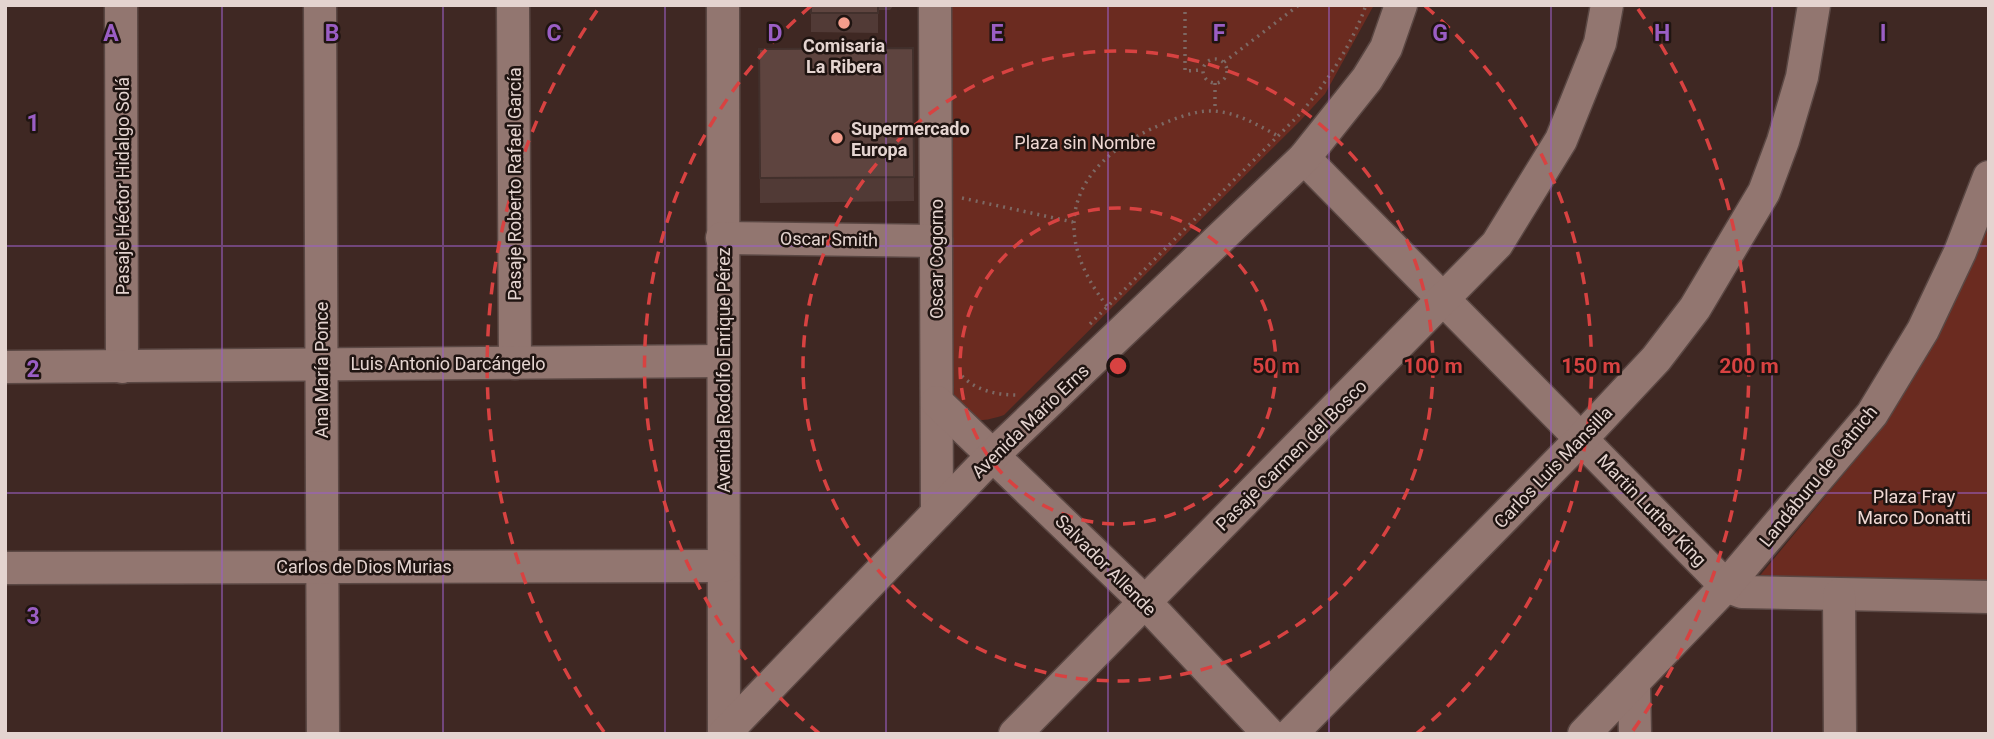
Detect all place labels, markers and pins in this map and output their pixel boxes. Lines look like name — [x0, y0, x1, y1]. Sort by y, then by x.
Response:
marker: Comisaria La Ribera — [836, 15, 852, 31]
place label: Comisaria La Ribera — [803, 35, 885, 77]
place label: Supermercado Europa — [851, 118, 970, 160]
marker: Supermercado Europa — [829, 130, 845, 146]
centre of rings — [1106, 354, 1130, 378]

